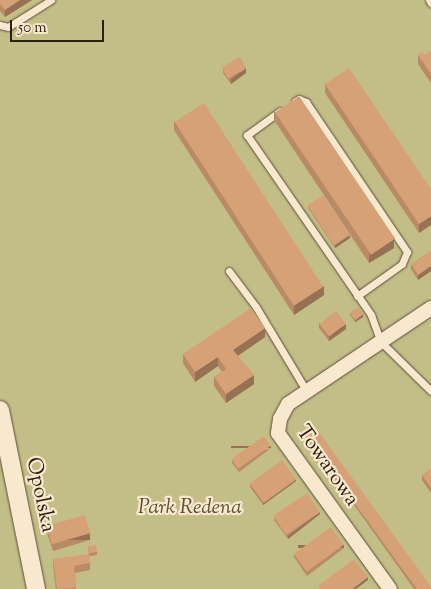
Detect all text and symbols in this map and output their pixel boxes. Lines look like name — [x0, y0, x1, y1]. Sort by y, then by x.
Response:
scale bar — [12, 10, 106, 42]
text: 50 m — [18, 18, 47, 39]
street label: Towarowa — [290, 421, 364, 511]
street label: Opolska — [20, 455, 60, 535]
park label: Park Redena — [138, 495, 242, 521]

